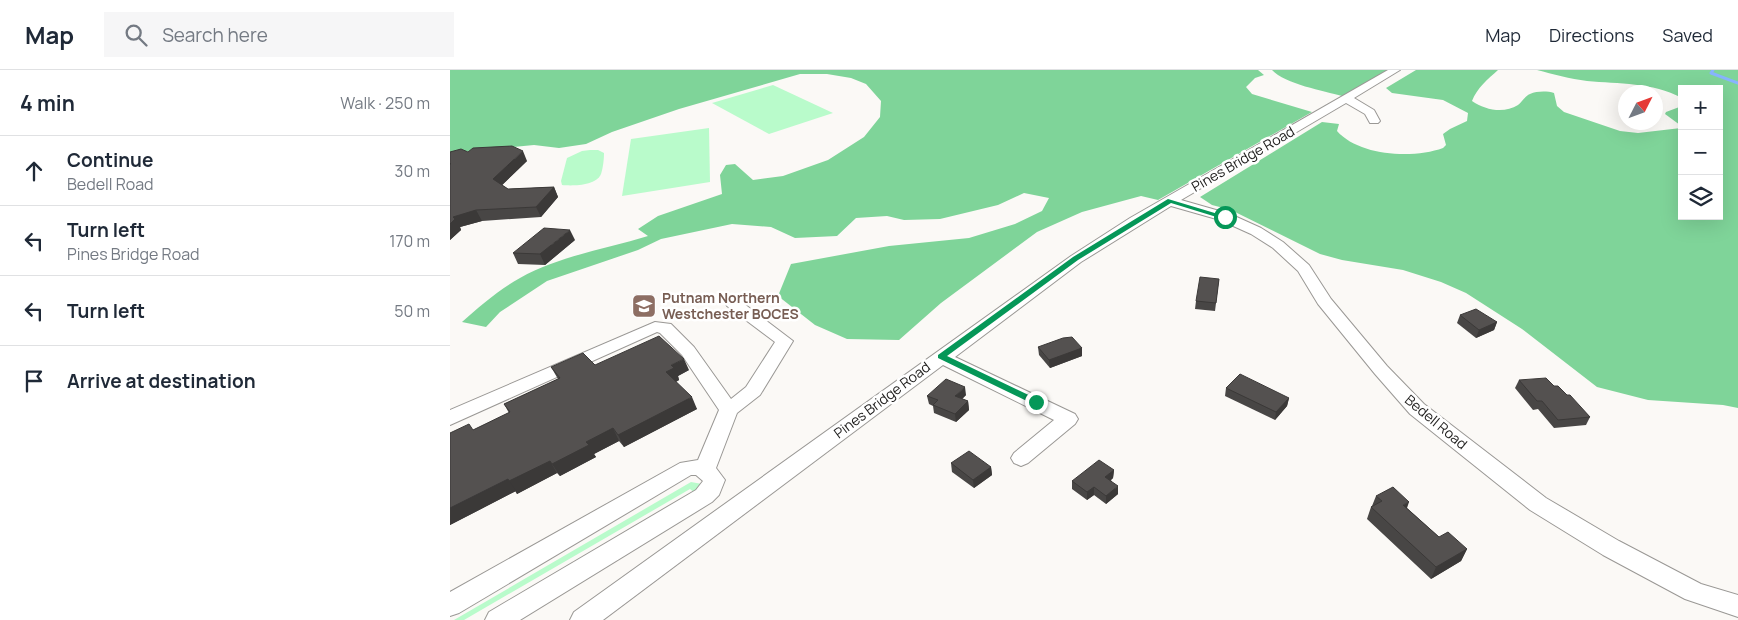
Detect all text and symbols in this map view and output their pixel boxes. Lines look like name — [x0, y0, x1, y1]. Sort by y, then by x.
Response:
search box — [104, 12, 454, 57]
text: Map — [25, 18, 74, 51]
icon: search — [122, 21, 150, 49]
text: Search here — [162, 22, 268, 48]
text: Map — [1485, 23, 1521, 47]
text: Directions — [1549, 23, 1634, 47]
text: Saved — [1662, 23, 1713, 47]
north arrow — [1618, 85, 1663, 130]
map controls — [1678, 85, 1723, 220]
button: + — [1678, 85, 1723, 130]
text: 4 min — [20, 89, 75, 117]
text: Walk · 250 m — [340, 92, 430, 114]
street label: Pines Bridge Road — [1188, 121, 1298, 196]
button: − — [1678, 130, 1723, 175]
text: Continue — [67, 147, 153, 173]
icon: ahead — [20, 157, 48, 185]
text: 30 m — [395, 160, 430, 182]
text: Bedell Road — [67, 173, 154, 195]
button: layers — [1678, 175, 1723, 220]
route start — [1214, 206, 1237, 229]
text: Turn left — [67, 217, 145, 243]
icon: left — [20, 227, 48, 255]
text: 170 m — [389, 230, 430, 252]
text: Pines Bridge Road — [67, 243, 200, 265]
place label: Putnam Northern Westchester BOCES — [662, 288, 799, 323]
school or university icon: Putnam Northern Westchester BOCES — [631, 293, 657, 319]
icon: left — [20, 297, 48, 325]
text: Turn left — [67, 298, 145, 324]
text: 50 m — [394, 300, 430, 322]
street label: Pines Bridge Road — [830, 357, 934, 442]
icon: arrive — [20, 367, 48, 395]
text: Arrive at destination — [67, 368, 256, 394]
street label: Bedell Road — [1401, 390, 1471, 453]
route end — [1025, 391, 1048, 414]

